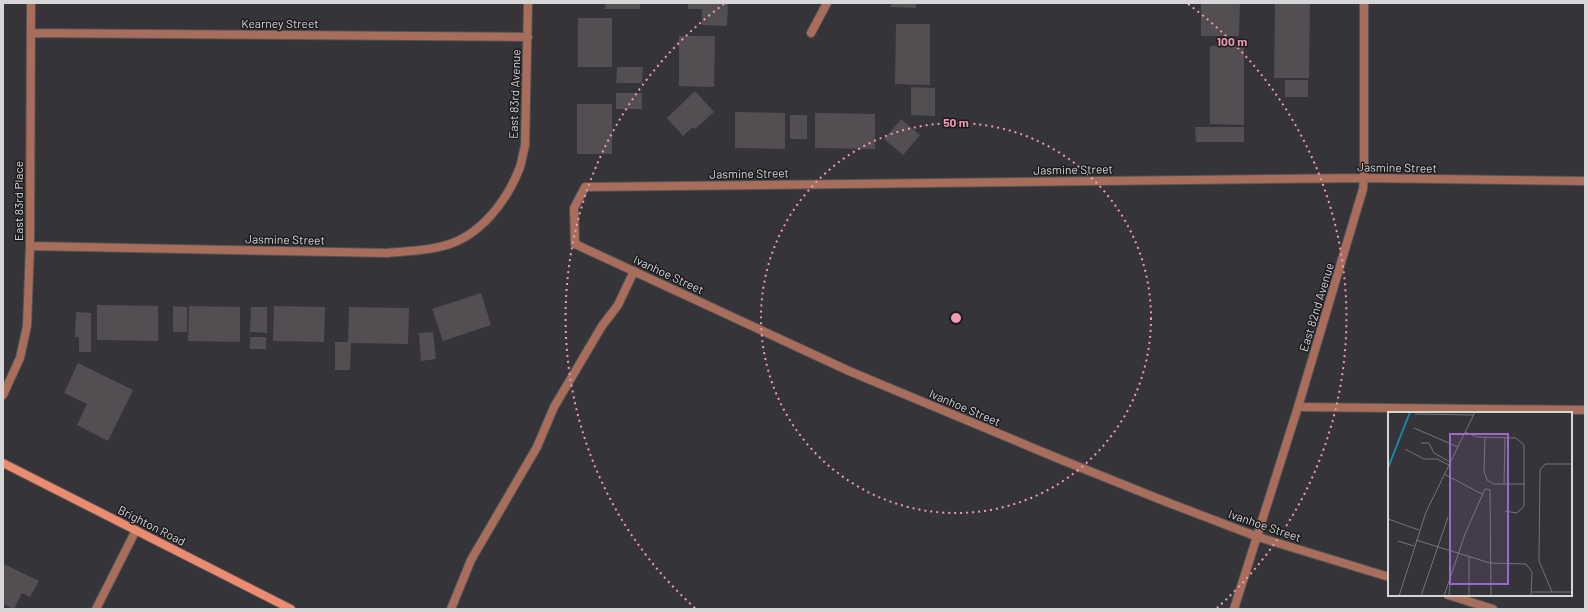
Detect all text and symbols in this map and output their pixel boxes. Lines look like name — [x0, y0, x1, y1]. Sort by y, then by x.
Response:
street label: Kearney Street — [241, 16, 319, 30]
text: 100 m — [1217, 34, 1247, 48]
street label: East 83rd Avenue — [505, 49, 523, 139]
text: 50 m — [943, 115, 969, 129]
street label: Jasmine Street — [1357, 159, 1437, 175]
street label: East 83rd Place — [11, 161, 25, 241]
street label: Jasmine Street — [1033, 161, 1113, 177]
street label: Jasmine Street — [709, 165, 789, 181]
street label: Jasmine Street — [245, 231, 325, 247]
street label: Ivanhoe Street — [632, 252, 706, 296]
street label: East 82nd Avenue — [1296, 261, 1336, 353]
centre of rings — [949, 311, 963, 325]
street label: Ivanhoe Street — [927, 386, 1003, 428]
inset map — [1388, 412, 1572, 596]
street label: Brighton Road — [116, 502, 188, 548]
street label: Ivanhoe Street — [1227, 506, 1303, 544]

